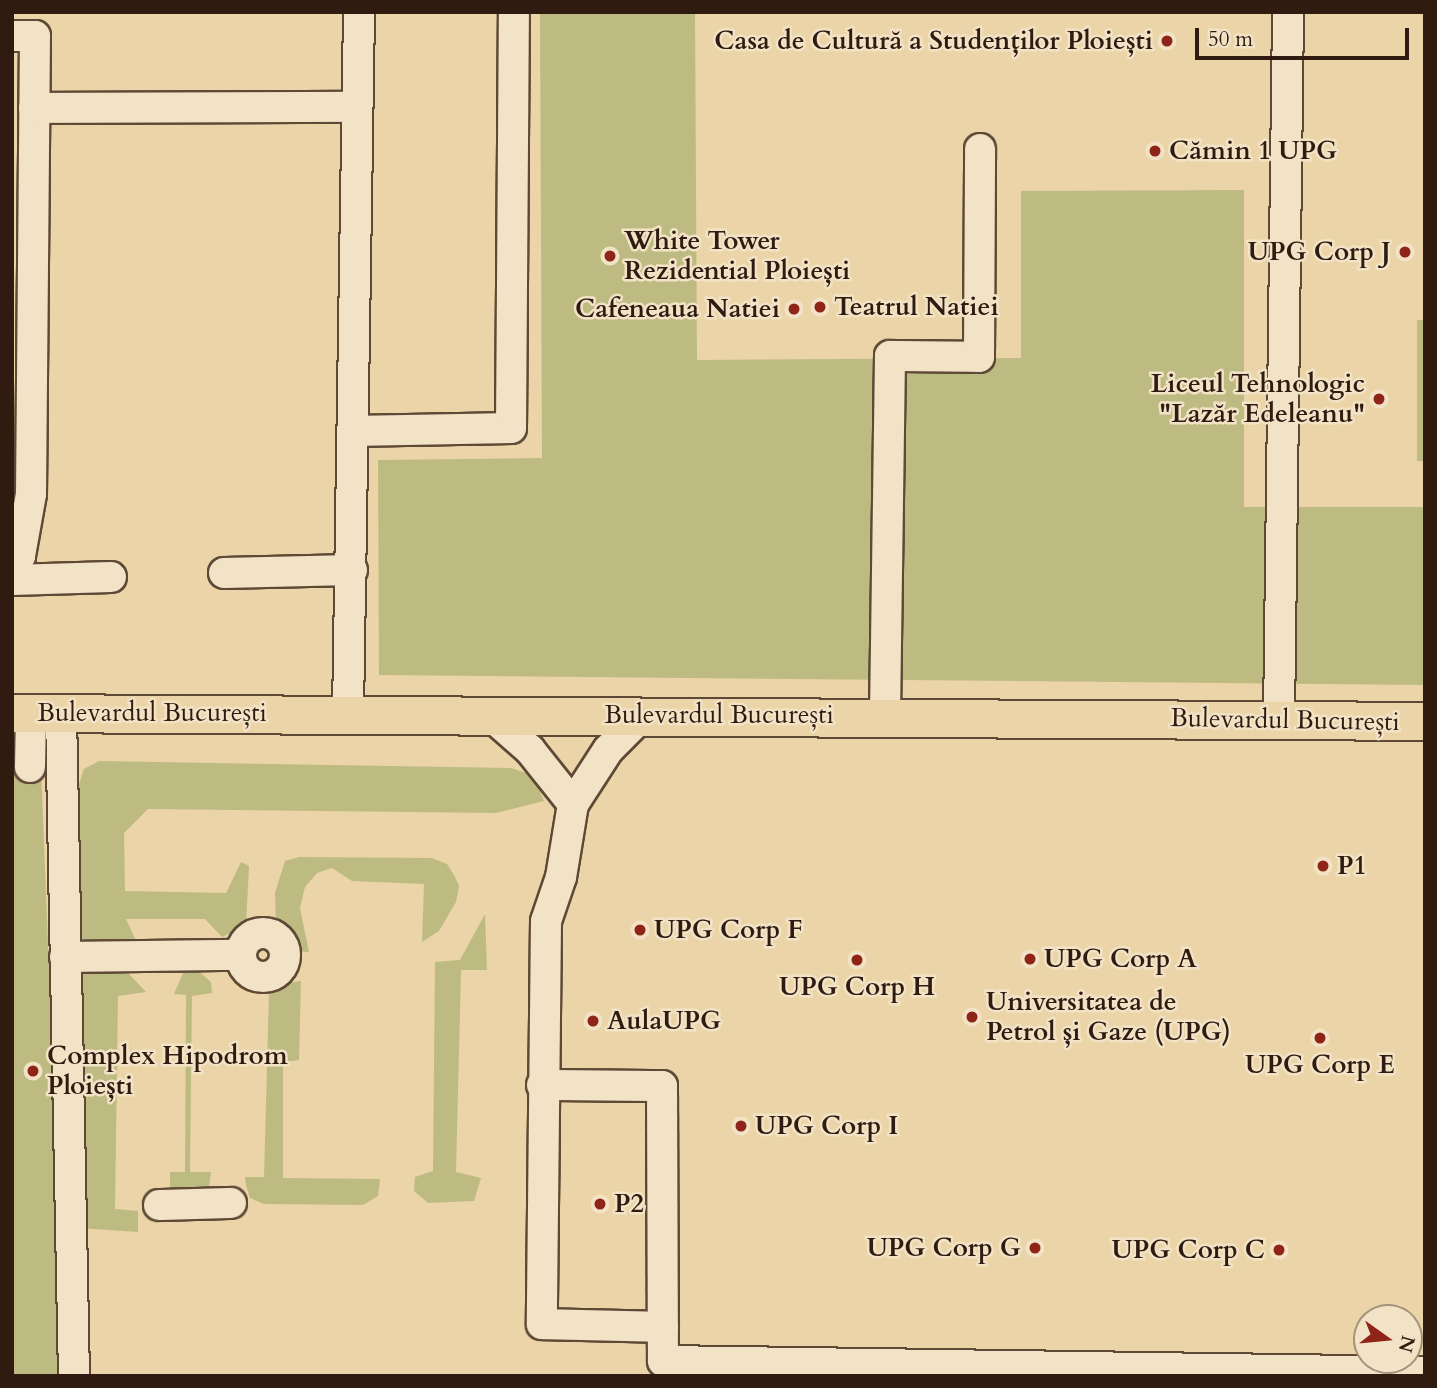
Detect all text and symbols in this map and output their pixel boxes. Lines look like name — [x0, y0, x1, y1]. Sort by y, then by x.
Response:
scale bar — [1199, 14, 1412, 58]
place label: Casa de Cultură a Studenților Ploiești — [714, 25, 1153, 57]
text: 50 m — [1208, 25, 1253, 54]
marker: Casa de Cultură a Studenților Ploiești — [1159, 33, 1175, 49]
place label: Cămin 1 UPG — [1169, 135, 1337, 167]
marker: Cămin 1 UPG — [1147, 143, 1163, 159]
place label: White Tower Rezidential Ploiești — [624, 225, 850, 286]
place label: UPG Corp J — [1248, 236, 1391, 268]
marker: UPG Corp J — [1397, 244, 1413, 260]
marker: White Tower Rezidential Ploiești — [602, 248, 618, 264]
place label: Teatrul Natiei — [834, 291, 999, 323]
place label: Cafeneaua Natiei — [575, 293, 780, 325]
marker: Teatrul Natiei — [812, 299, 828, 315]
marker: Cafeneaua Natiei — [786, 301, 802, 317]
place label: Liceul Tehnologic "Lazăr Edeleanu" — [1151, 368, 1365, 430]
marker: Liceul Tehnologic "Lazăr Edeleanu" — [1371, 391, 1387, 407]
street label: Bulevardul București — [37, 697, 267, 729]
street label: Bulevardul București — [604, 699, 834, 731]
street label: Bulevardul București — [1170, 702, 1400, 738]
place label: P1 — [1337, 850, 1367, 882]
marker: P1 — [1315, 858, 1331, 874]
place label: UPG Corp F — [654, 914, 803, 946]
marker: UPG Corp F — [632, 922, 648, 938]
place label: UPG Corp A — [1044, 943, 1197, 975]
marker: UPG Corp A — [1022, 951, 1038, 967]
marker: UPG Corp H — [849, 952, 865, 968]
place label: UPG Corp H — [779, 971, 935, 1003]
place label: Universitatea de Petrol și Gaze (UPG) — [986, 986, 1231, 1048]
place label: AulaUPG — [607, 1005, 721, 1037]
marker: Universitatea de Petrol și Gaze (UPG) — [964, 1009, 980, 1025]
marker: AulaUPG — [585, 1013, 601, 1029]
marker: UPG Corp E — [1312, 1030, 1328, 1046]
place label: Complex Hipodrom Ploiești — [47, 1040, 288, 1102]
place label: UPG Corp E — [1245, 1049, 1395, 1081]
marker: Complex Hipodrom Ploiești — [25, 1063, 41, 1079]
place label: UPG Corp I — [755, 1110, 898, 1142]
marker: UPG Corp I — [733, 1118, 749, 1134]
place label: P2 — [614, 1188, 644, 1220]
marker: P2 — [592, 1196, 608, 1212]
place label: UPG Corp G — [867, 1232, 1021, 1264]
place label: UPG Corp C — [1112, 1234, 1265, 1266]
marker: UPG Corp G — [1027, 1240, 1043, 1256]
marker: UPG Corp C — [1271, 1242, 1287, 1258]
north arrow — [1353, 1304, 1423, 1374]
text: N — [1392, 1333, 1421, 1355]

